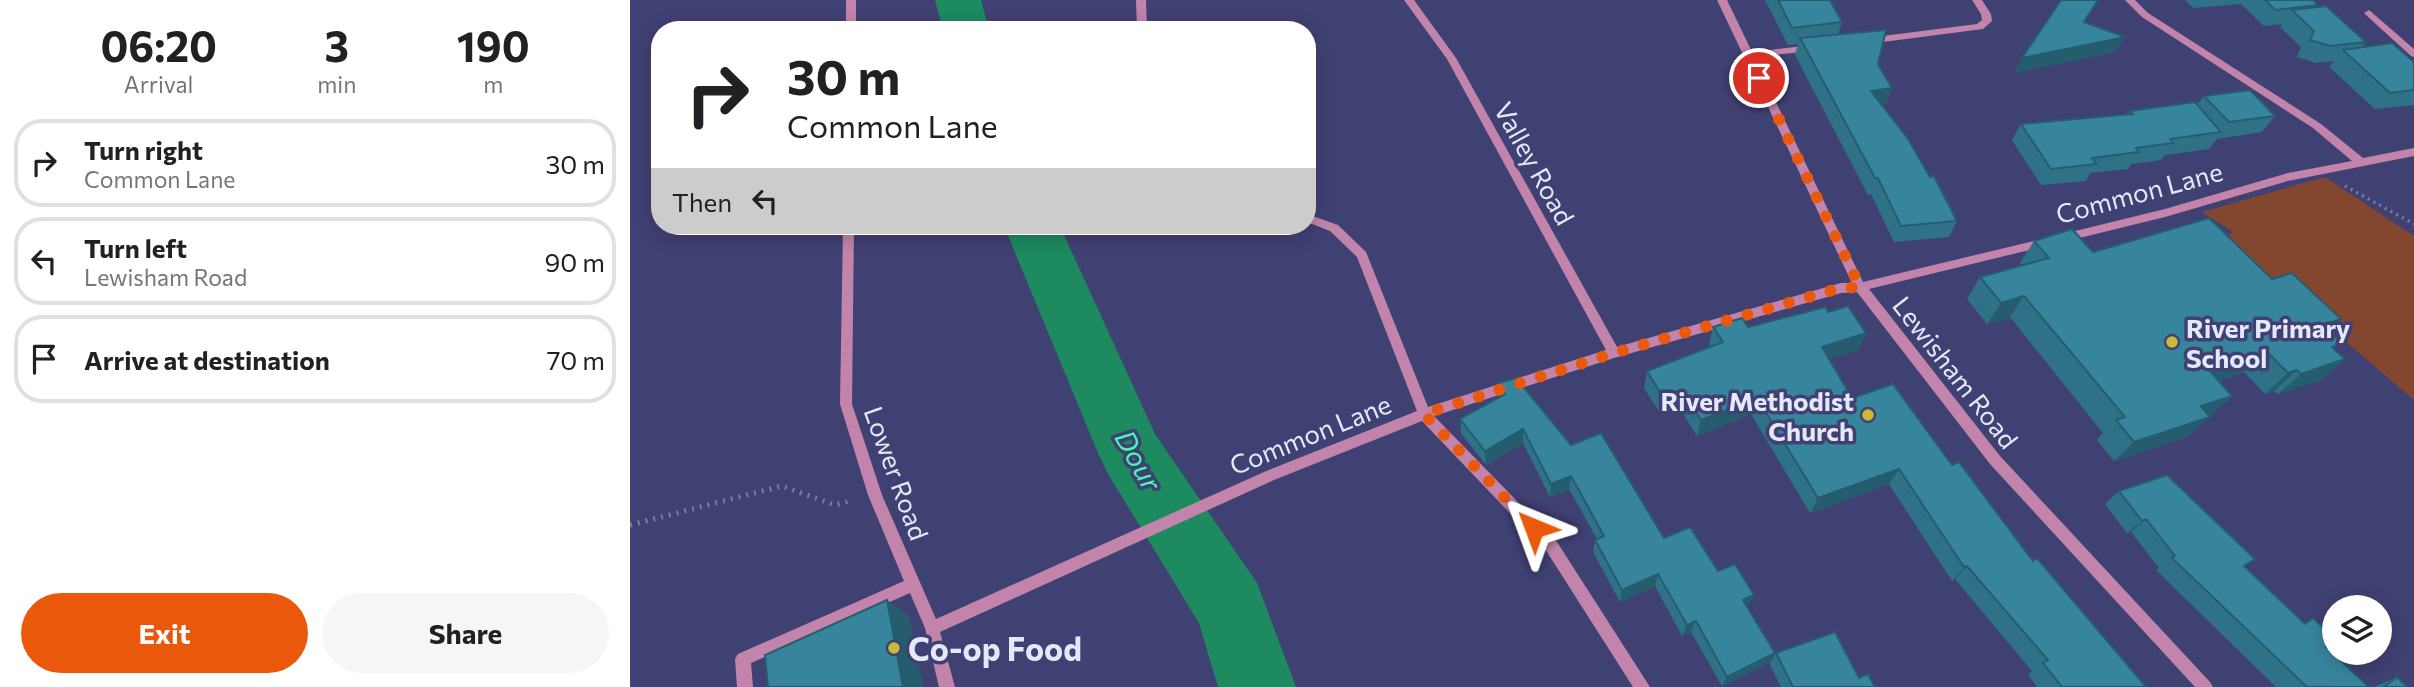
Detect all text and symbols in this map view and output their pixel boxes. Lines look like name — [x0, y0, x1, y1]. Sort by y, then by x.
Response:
text: 06:20 — [100, 19, 217, 71]
text: 3 — [325, 19, 349, 71]
text: 190 — [457, 19, 530, 71]
text: 30 m — [787, 45, 900, 105]
pin — [1729, 48, 1789, 108]
icon: right — [672, 49, 763, 140]
icon: arrive — [1740, 59, 1778, 97]
text: Arrival — [124, 70, 193, 98]
text: min — [317, 70, 356, 98]
text: m — [483, 70, 503, 98]
street label: Valley Road — [1489, 96, 1581, 230]
text: Common Lane — [787, 105, 998, 145]
text: Turn right — [84, 134, 203, 165]
icon: right — [25, 144, 63, 182]
text: 30 m — [546, 148, 605, 179]
street label: Common Lane — [2052, 155, 2226, 229]
text: Common Lane — [84, 165, 235, 193]
icon: left — [746, 182, 784, 220]
text: Then — [672, 186, 732, 217]
text: Turn left — [84, 232, 187, 263]
icon: left — [25, 242, 63, 280]
text: 90 m — [545, 246, 605, 277]
text: Lewisham Road — [84, 263, 247, 291]
street label: Lewisham Road — [1887, 290, 2025, 454]
place label: River Primary School — [2186, 312, 2350, 373]
marker: River Primary School — [2164, 334, 2180, 350]
icon: arrive — [25, 340, 63, 378]
text: Arrive at destination — [84, 344, 330, 375]
text: 70 m — [547, 344, 605, 375]
place label: River Methodist Church — [1660, 385, 1854, 446]
street label: Common Lane — [1225, 388, 1395, 480]
street label: Lower Road — [858, 402, 936, 544]
marker: River Methodist Church — [1860, 407, 1876, 423]
water label: Dour — [1109, 424, 1170, 497]
position arrow — [1497, 491, 1571, 565]
button: Exit — [21, 593, 308, 673]
button: Share — [322, 593, 609, 673]
map controls — [2322, 595, 2392, 665]
button: layers — [2322, 595, 2392, 665]
place label: Co-op Food — [908, 628, 1082, 668]
marker: Co-op Food — [886, 640, 902, 656]

